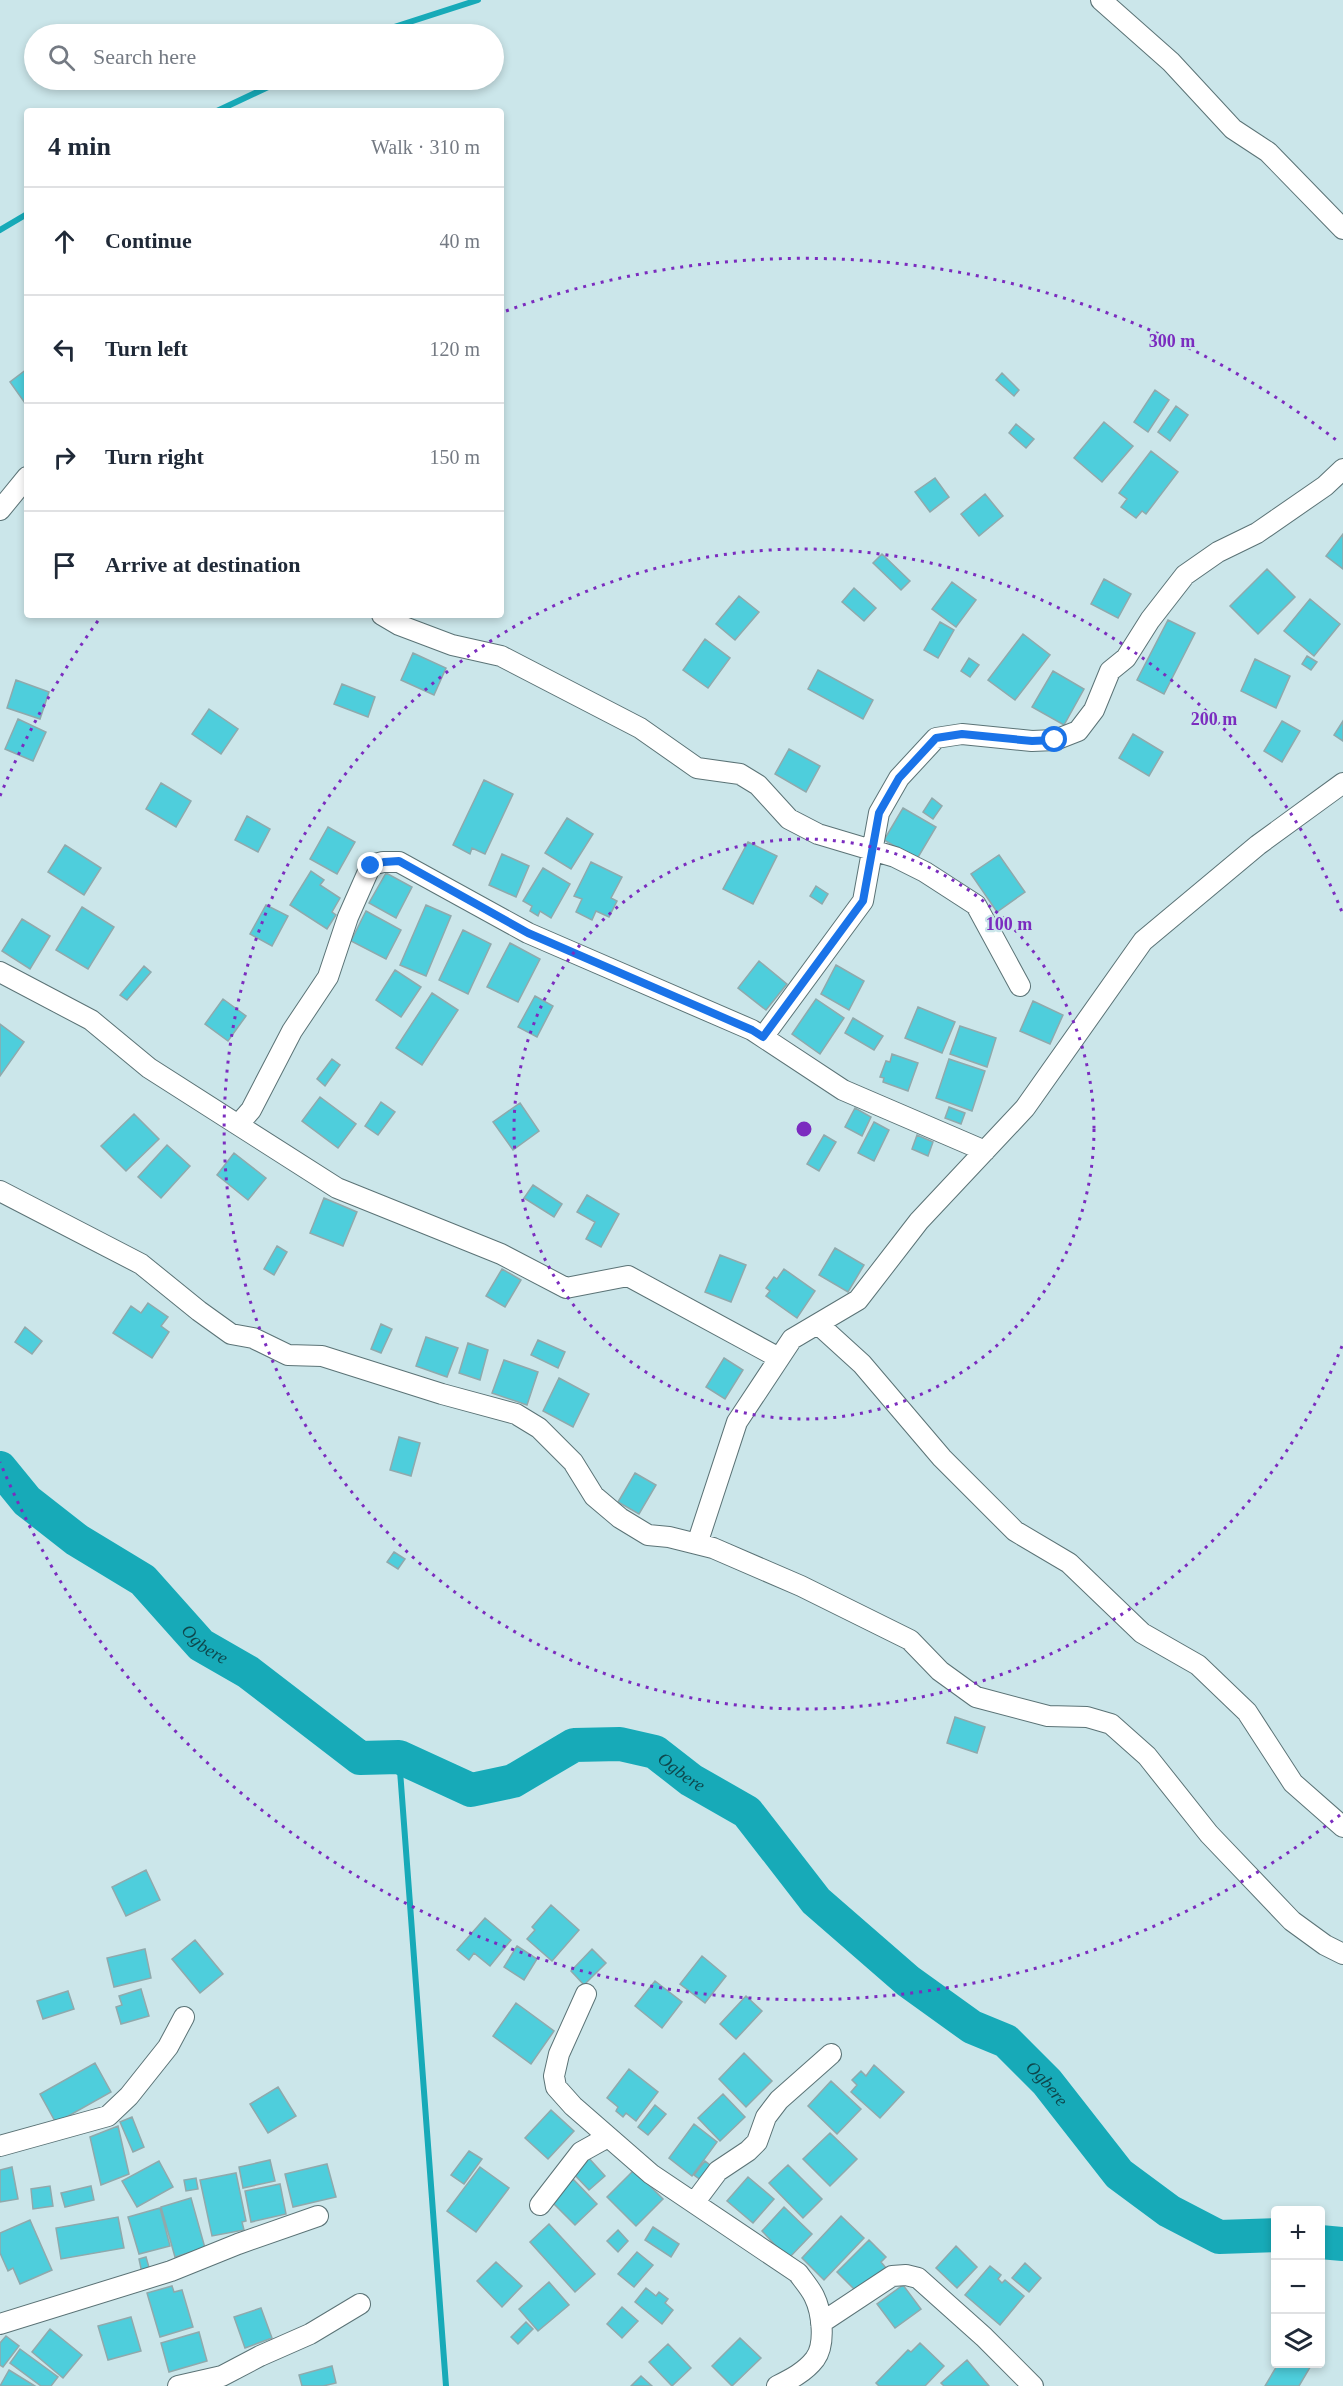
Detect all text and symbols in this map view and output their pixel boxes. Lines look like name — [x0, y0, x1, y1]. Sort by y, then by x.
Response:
search box — [24, 24, 504, 90]
icon: search — [45, 41, 78, 74]
text: Search here — [93, 44, 196, 69]
text: 4 min — [48, 132, 111, 161]
text: Walk · 310 m — [371, 136, 480, 158]
icon: ahead — [48, 225, 81, 258]
text: Continue — [105, 228, 192, 253]
text: 40 m — [439, 230, 480, 252]
text: 300 m — [1149, 331, 1195, 351]
icon: left — [48, 333, 81, 366]
text: Turn left — [105, 336, 188, 361]
text: 120 m — [429, 338, 480, 360]
icon: right — [48, 441, 81, 474]
text: Turn right — [105, 444, 204, 469]
text: 150 m — [429, 446, 480, 468]
icon: arrive — [48, 549, 81, 582]
text: Arrive at destination — [105, 552, 301, 577]
text: 200 m — [1191, 709, 1237, 729]
route start — [1041, 726, 1067, 752]
route end — [357, 852, 383, 878]
text: 100 m — [986, 914, 1032, 934]
centre of rings — [794, 1119, 814, 1139]
water label: Ogbere — [178, 1620, 231, 1668]
water label: Ogbere — [654, 1748, 708, 1796]
water label: Ogbere — [1022, 2057, 1072, 2110]
map controls — [1271, 2206, 1325, 2368]
button: + — [1271, 2206, 1325, 2260]
button: − — [1271, 2260, 1325, 2314]
button: layers — [1271, 2314, 1325, 2368]

